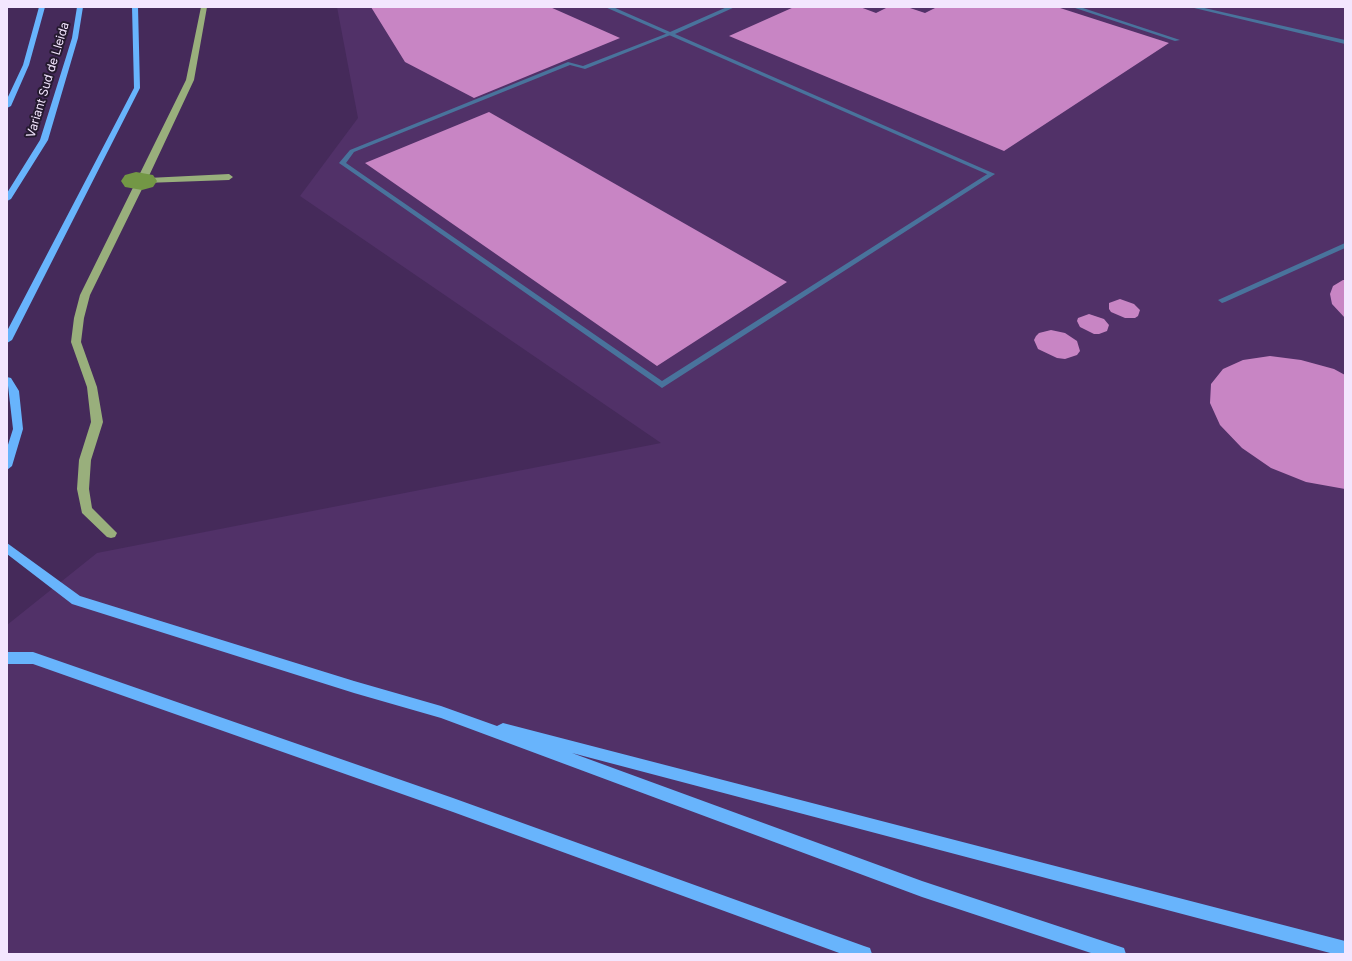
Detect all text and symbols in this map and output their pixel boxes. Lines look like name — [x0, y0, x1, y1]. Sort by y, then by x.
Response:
street label: Variant Sud de Lleida — [24, 20, 72, 140]

